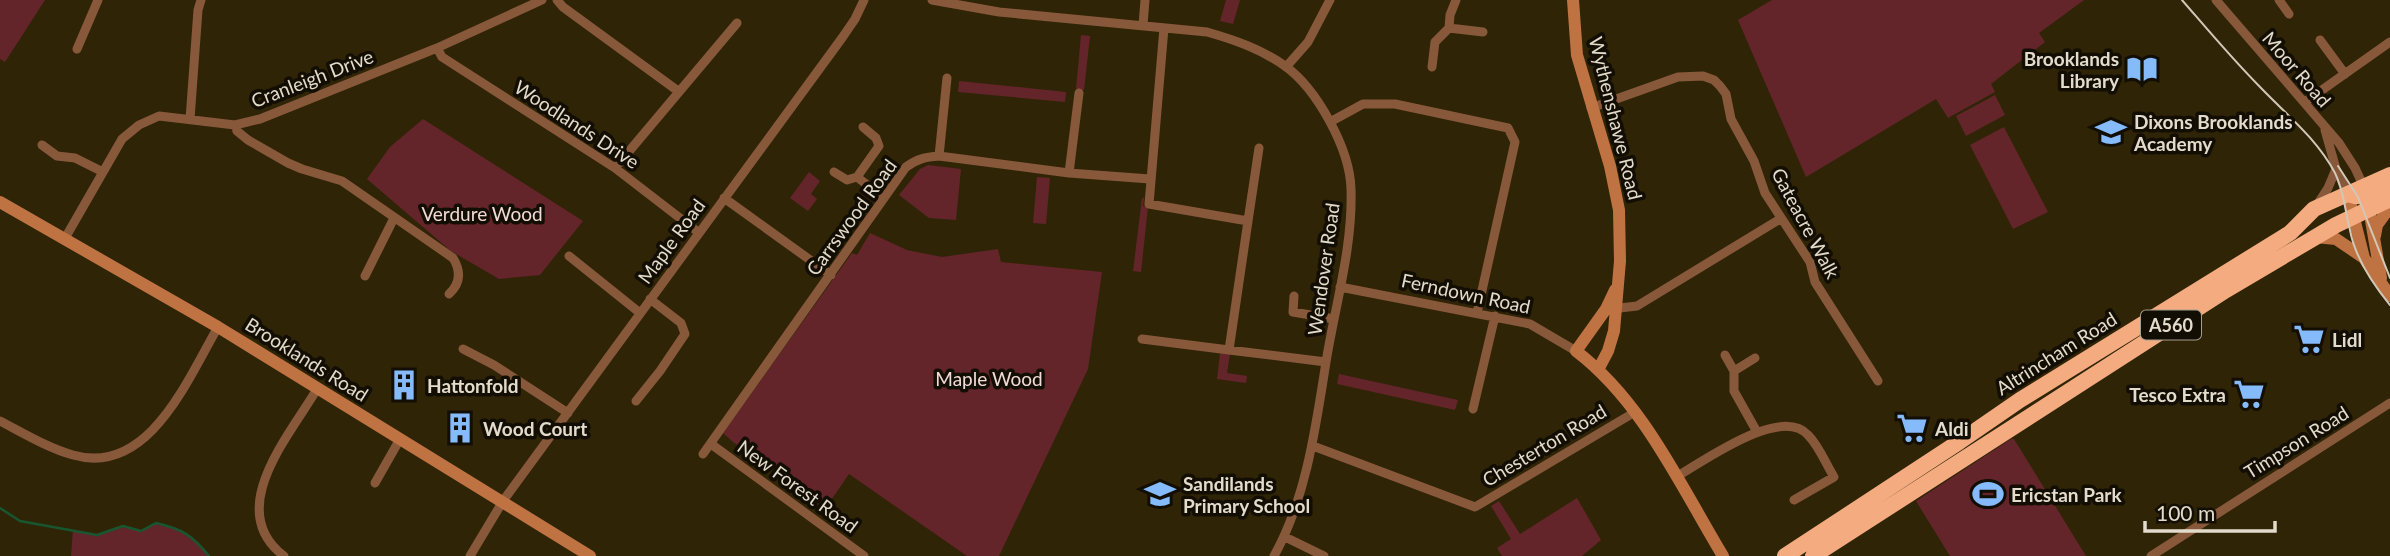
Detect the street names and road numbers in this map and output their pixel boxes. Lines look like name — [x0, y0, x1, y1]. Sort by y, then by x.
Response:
street label: Moor Road — [2258, 27, 2336, 111]
street label: Wythenshawe Road — [1585, 34, 1647, 202]
street label: Cranleigh Drive — [248, 44, 376, 112]
street label: Woodlands Drive — [510, 75, 644, 173]
street label: Carrswood Road — [801, 154, 901, 280]
street label: Gateacre Walk — [1767, 164, 1845, 282]
street label: Maple Road — [633, 194, 709, 288]
street label: Wendover Road — [1302, 201, 1344, 337]
street label: Ferndown Road — [1399, 268, 1533, 318]
street label: Altrincham Road — [1991, 307, 2121, 399]
road number: A560 — [2141, 310, 2201, 340]
street label: Brooklands Road — [241, 312, 373, 406]
street label: Chesterton Road — [1478, 399, 1610, 491]
street label: Timpson Road — [2240, 401, 2352, 483]
street label: New Forest Road — [733, 435, 863, 537]

